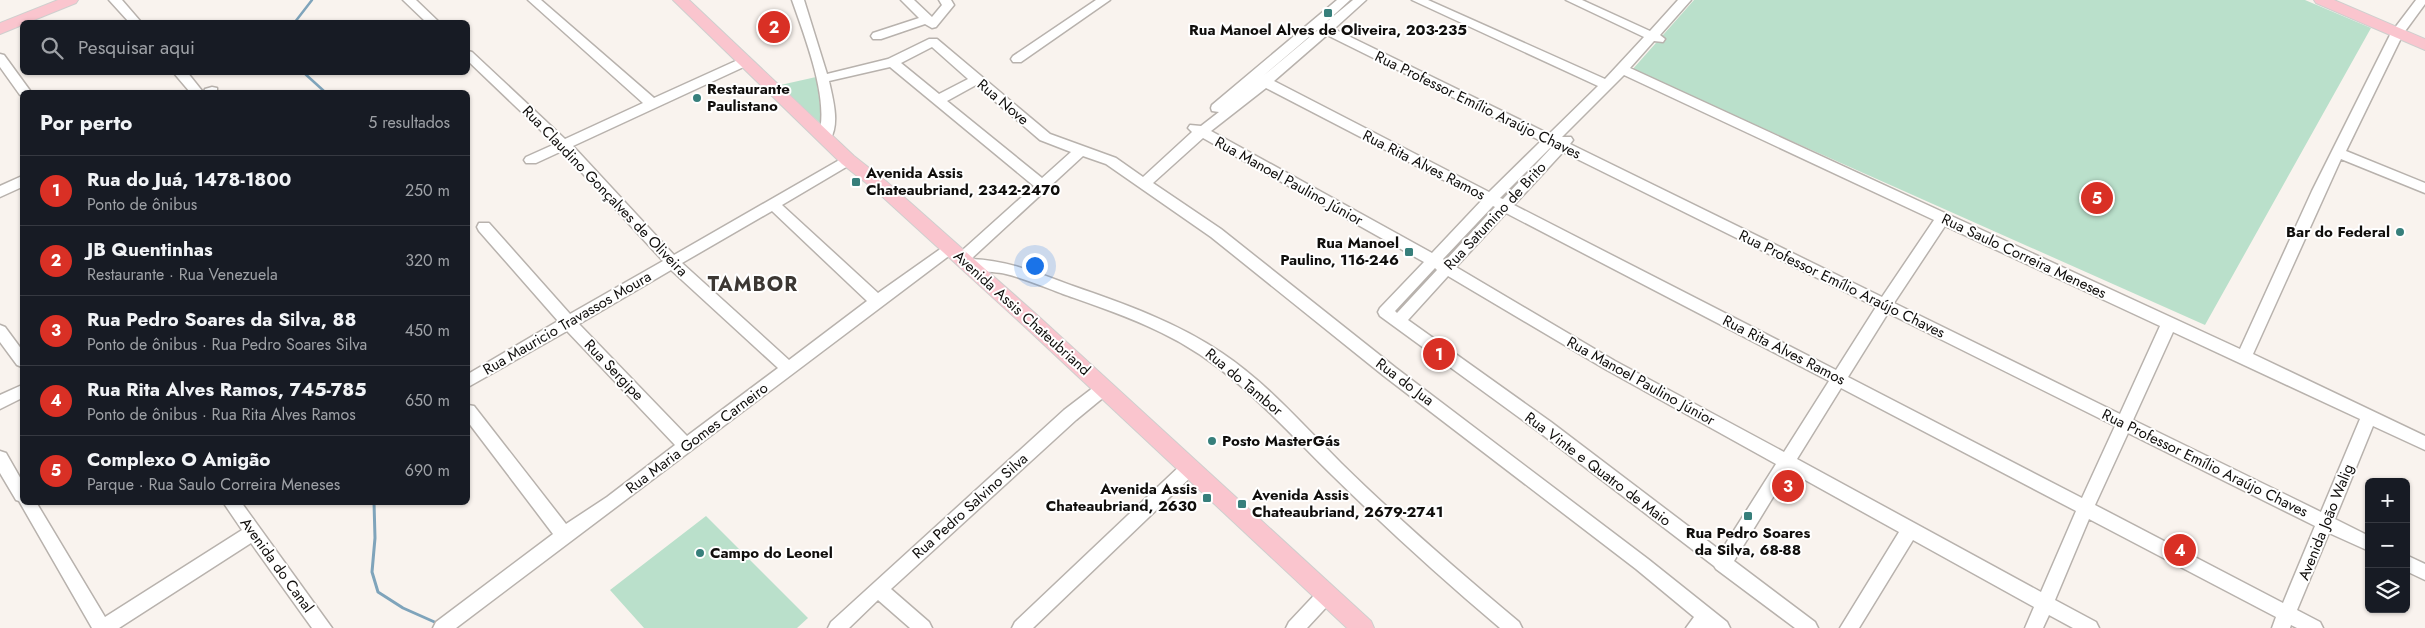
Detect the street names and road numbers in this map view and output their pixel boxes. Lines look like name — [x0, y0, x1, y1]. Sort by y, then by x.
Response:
street label: Rua Professor Emílio Araújo Chaves — [1371, 45, 1585, 165]
street label: Rua Nove — [972, 74, 1034, 130]
street label: Rua Claudino Gonçalves de Oliveira — [517, 101, 693, 281]
street label: Rua Rita Alves Ramos — [1359, 125, 1489, 205]
street label: Rua Manoel Paulino Júnior — [1211, 131, 1368, 231]
street label: Rua Satumino de Brito — [1439, 157, 1551, 275]
street label: Rua Saulo Correira Meneses — [1938, 208, 2110, 304]
street label: Rua Professor Emílio Araújo Chaves — [1735, 224, 1949, 344]
street label: Avenida Assis Chateubriand — [949, 245, 1095, 381]
street label: Rua Mauricio Travassos Moura — [479, 266, 655, 380]
street label: Rua Rita Alves Ramos — [1719, 310, 1849, 390]
street label: Rua Manoel Paulino Júnior — [1563, 331, 1720, 431]
street label: Rua Sergipe — [579, 334, 649, 406]
street label: Rua do Tambor — [1200, 343, 1288, 422]
street label: Rua do Jua — [1371, 353, 1439, 411]
street label: Rua Maria Gomes Carneiro — [621, 377, 773, 499]
street label: Rua Professor Emílio Araújo Chaves — [2098, 403, 2312, 523]
street label: Rua Vinte e Quatro de Maio — [1520, 407, 1676, 531]
street label: Rua Pedro Salvino Silva — [907, 448, 1033, 564]
street label: Avenida João Walig — [2293, 461, 2359, 583]
street label: Avenida do Canal — [235, 513, 319, 617]

